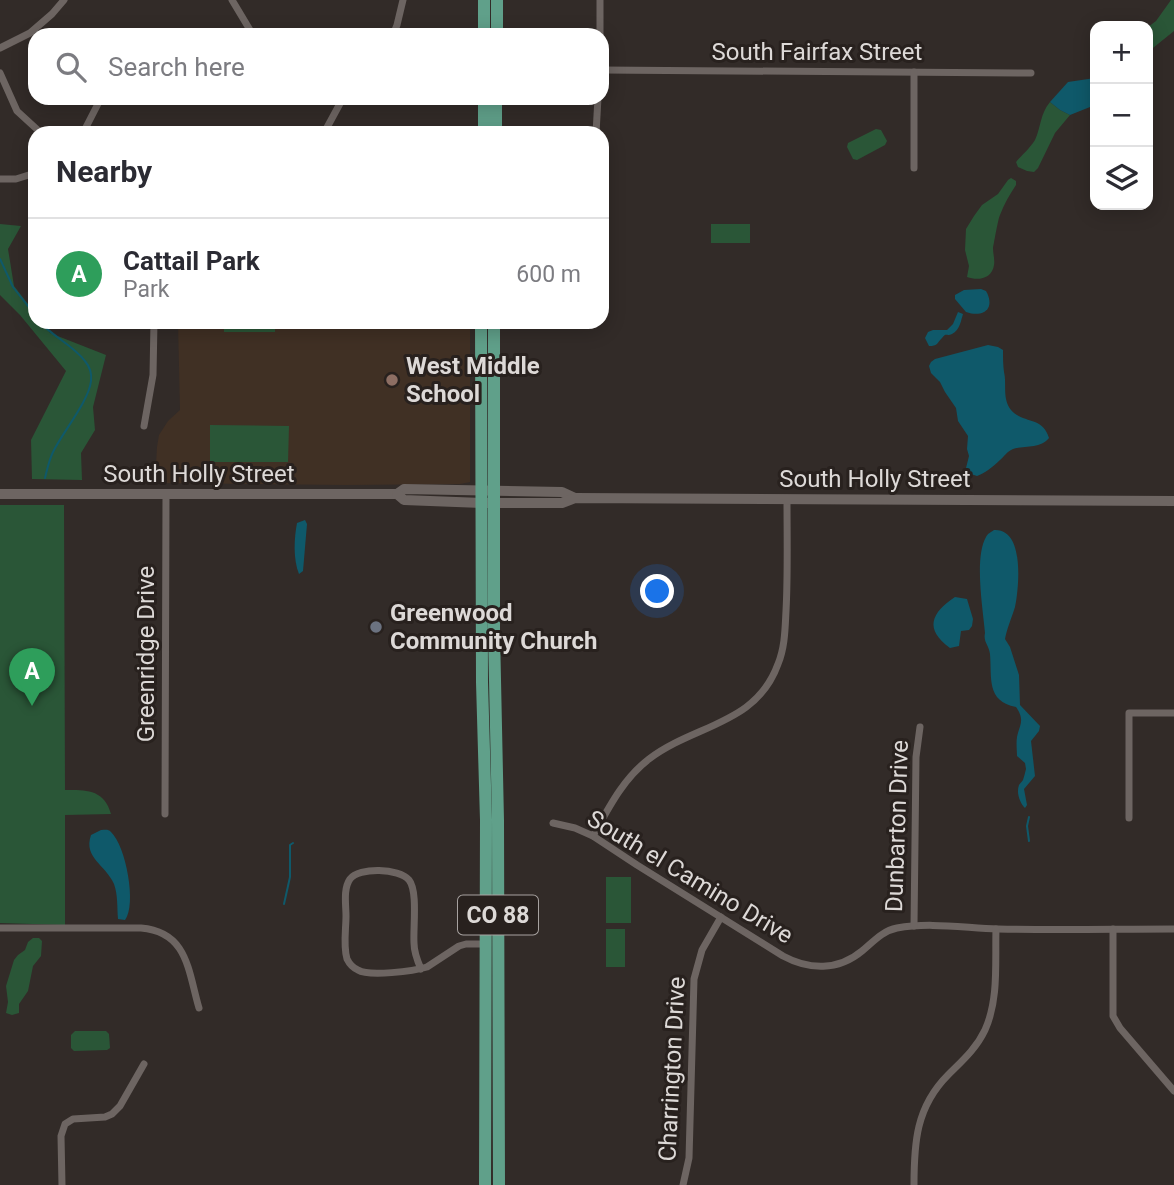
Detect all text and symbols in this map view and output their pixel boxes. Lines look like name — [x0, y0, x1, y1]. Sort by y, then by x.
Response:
map controls — [1090, 21, 1153, 210]
button: + — [1090, 21, 1153, 84]
search box — [28, 28, 609, 105]
street label: South Fairfax Street — [712, 38, 923, 66]
icon: search — [52, 48, 90, 86]
text: Search here — [108, 52, 245, 82]
button: − — [1090, 84, 1153, 147]
button: layers — [1090, 147, 1153, 210]
text: Nearby — [56, 154, 152, 189]
text: Cattail Park — [123, 246, 260, 276]
text: A — [71, 261, 87, 288]
text: 600 m — [516, 261, 581, 288]
text: Park — [123, 276, 169, 303]
place label: West Middle School — [406, 352, 540, 408]
marker: West Middle School — [384, 372, 400, 388]
street label: South Holly Street — [103, 460, 295, 488]
street label: South Holly Street — [779, 465, 971, 493]
street label: Greenridge Drive — [132, 566, 160, 742]
your location — [640, 574, 674, 608]
place label: Greenwood Community Church — [390, 599, 597, 655]
marker: Greenwood Community Church — [368, 619, 384, 635]
pin: A — [9, 648, 55, 706]
street label: Dunbarton Drive — [880, 740, 914, 912]
street label: South el Camino Drive — [582, 804, 798, 950]
road number: CO 88 — [458, 896, 538, 934]
street label: Charrington Drive — [653, 976, 691, 1162]

